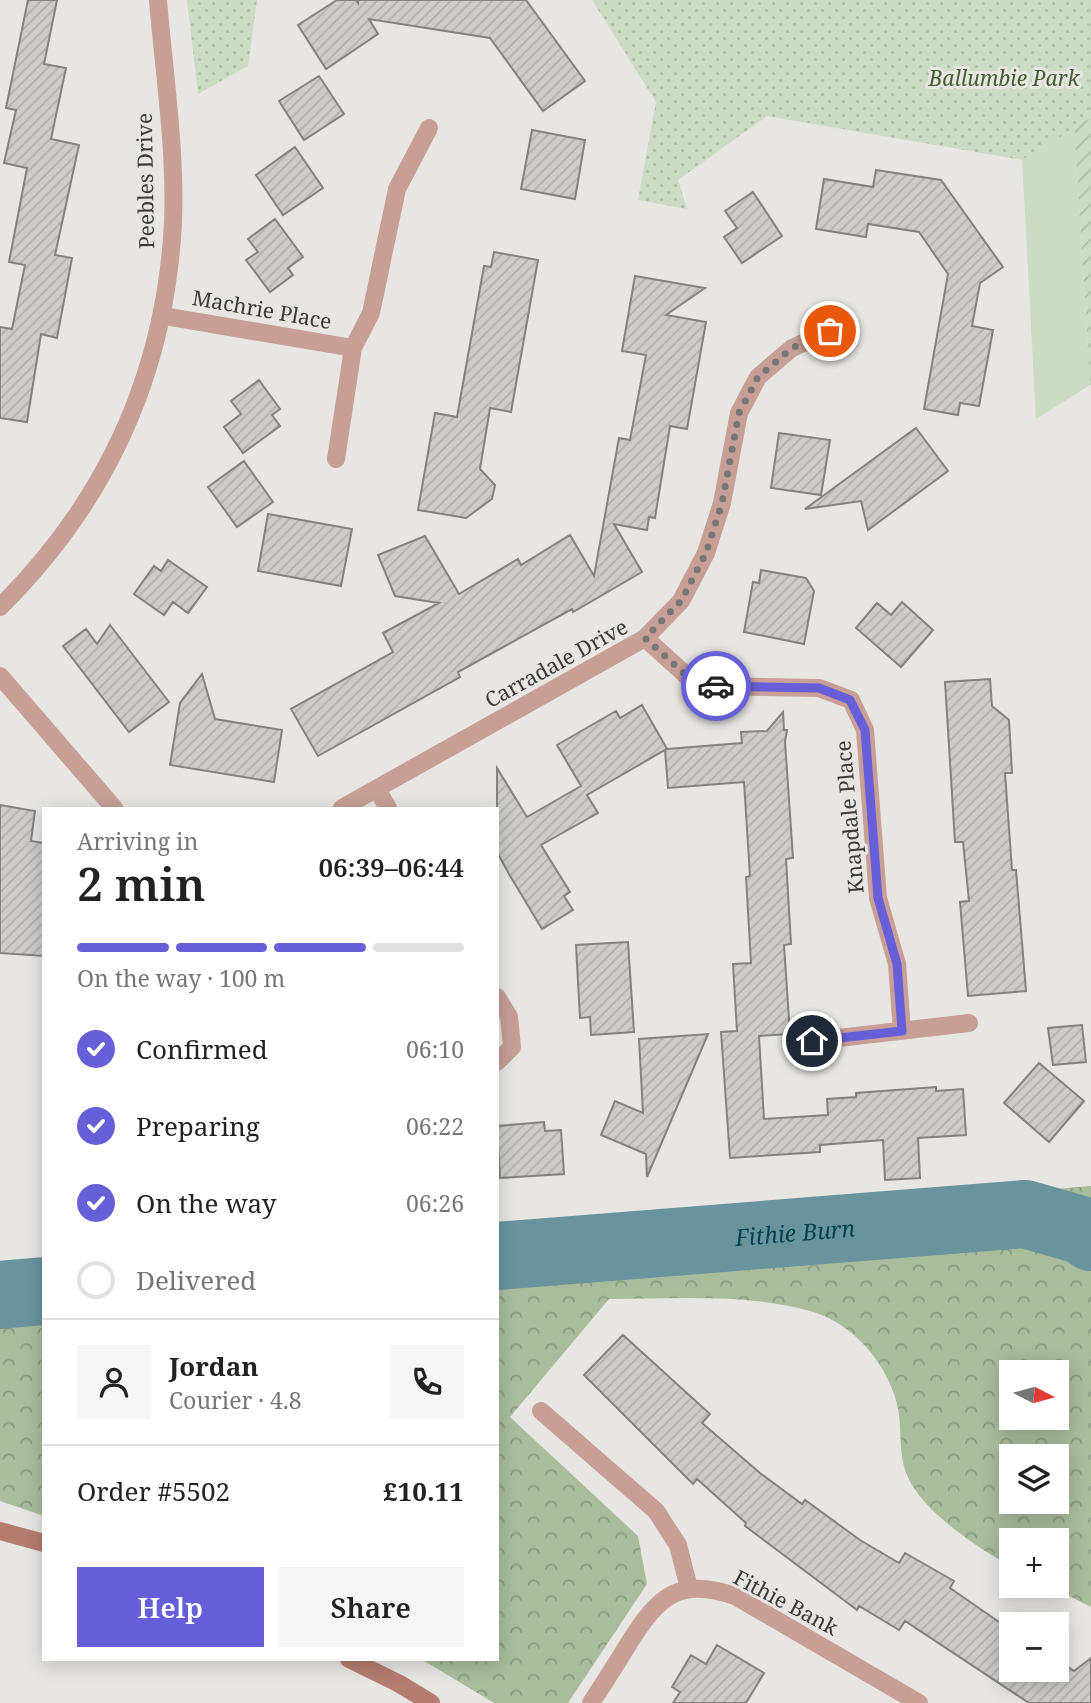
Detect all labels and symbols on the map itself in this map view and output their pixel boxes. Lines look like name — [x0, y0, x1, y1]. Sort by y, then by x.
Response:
park label: Ballumbie Park — [927, 64, 1081, 92]
street label: Peebles Drive — [130, 113, 160, 249]
street label: Machrie Place — [190, 283, 334, 335]
pin — [800, 301, 860, 361]
street label: Carradale Drive — [480, 612, 632, 714]
courier — [681, 651, 751, 721]
street label: Knapdale Place — [828, 739, 870, 895]
pin — [782, 1011, 842, 1071]
water label: Fithie Burn — [733, 1212, 857, 1253]
north arrow — [999, 1360, 1069, 1430]
street label: Fithie Bank — [729, 1563, 844, 1642]

